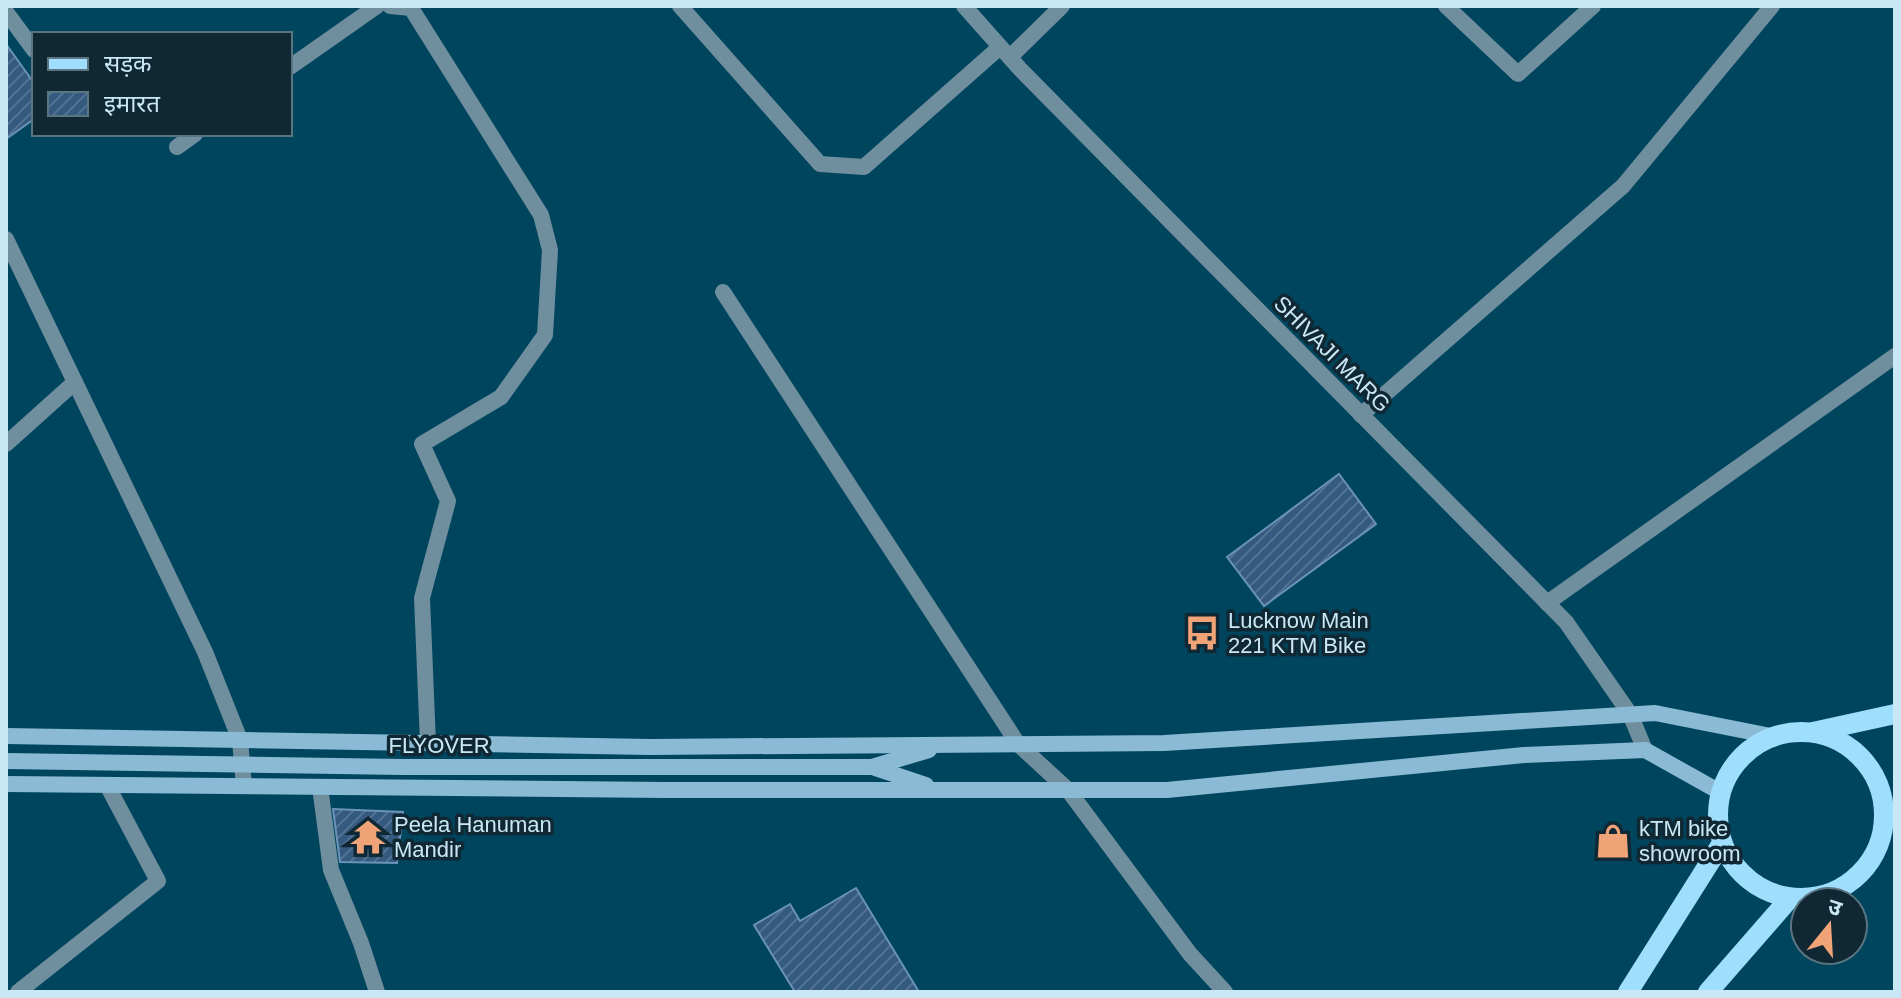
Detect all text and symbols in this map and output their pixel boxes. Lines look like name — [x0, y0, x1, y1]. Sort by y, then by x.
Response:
legend — [32, 32, 292, 136]
text: सड़क — [104, 50, 152, 77]
text: इमारत — [104, 90, 161, 117]
street label: SHIVAJI MARG — [1269, 291, 1395, 417]
place label: Lucknow Main 221 KTM Bike — [1228, 608, 1369, 658]
bus stop icon: Lucknow Main 221 KTM Bike — [1183, 614, 1221, 652]
street label: FLYOVER — [388, 733, 490, 758]
place label: Peela Hanuman Mandir — [394, 812, 552, 862]
place label: kTM bike showroom — [1639, 816, 1740, 866]
temple icon: Peela Hanuman Mandir — [349, 818, 387, 856]
shop icon: kTM bike showroom — [1594, 822, 1632, 860]
north arrow — [1789, 886, 1869, 966]
text: उ — [1825, 894, 1846, 922]

